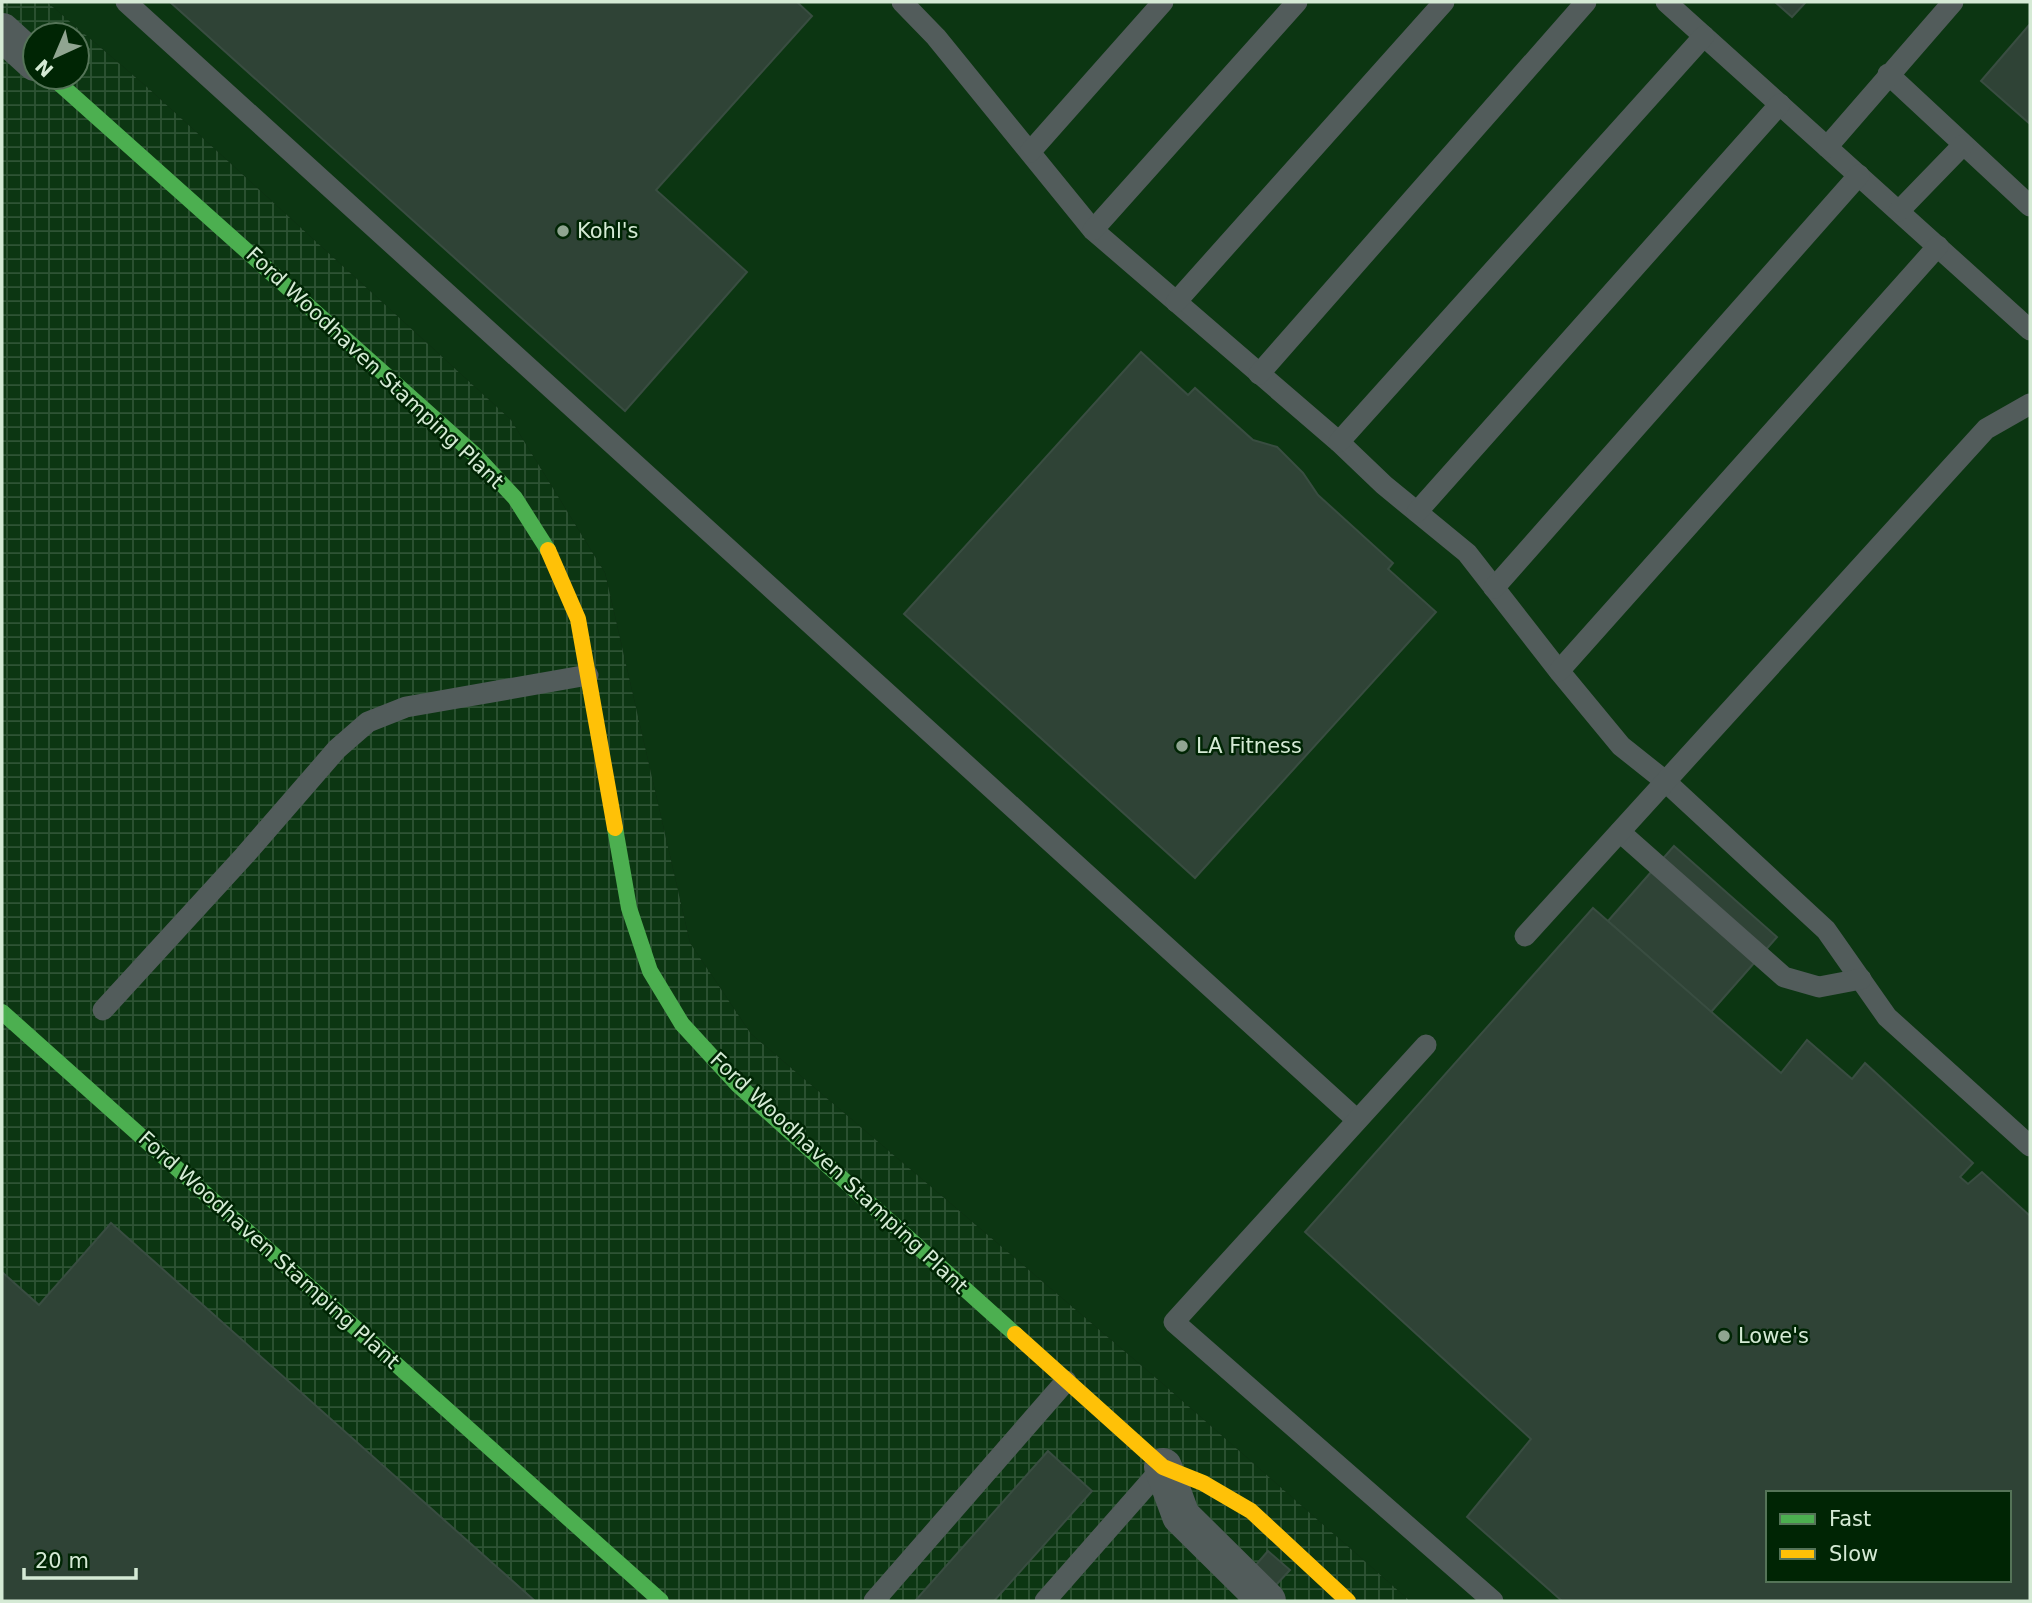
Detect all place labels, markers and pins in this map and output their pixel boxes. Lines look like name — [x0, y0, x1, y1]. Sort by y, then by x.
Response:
place label: Kohl's — [577, 219, 638, 243]
marker: Kohl's — [555, 223, 571, 239]
place label: LA Fitness — [1196, 734, 1302, 758]
marker: LA Fitness — [1174, 738, 1190, 754]
place label: Lowe's — [1738, 1324, 1809, 1348]
marker: Lowe's — [1716, 1328, 1732, 1344]

